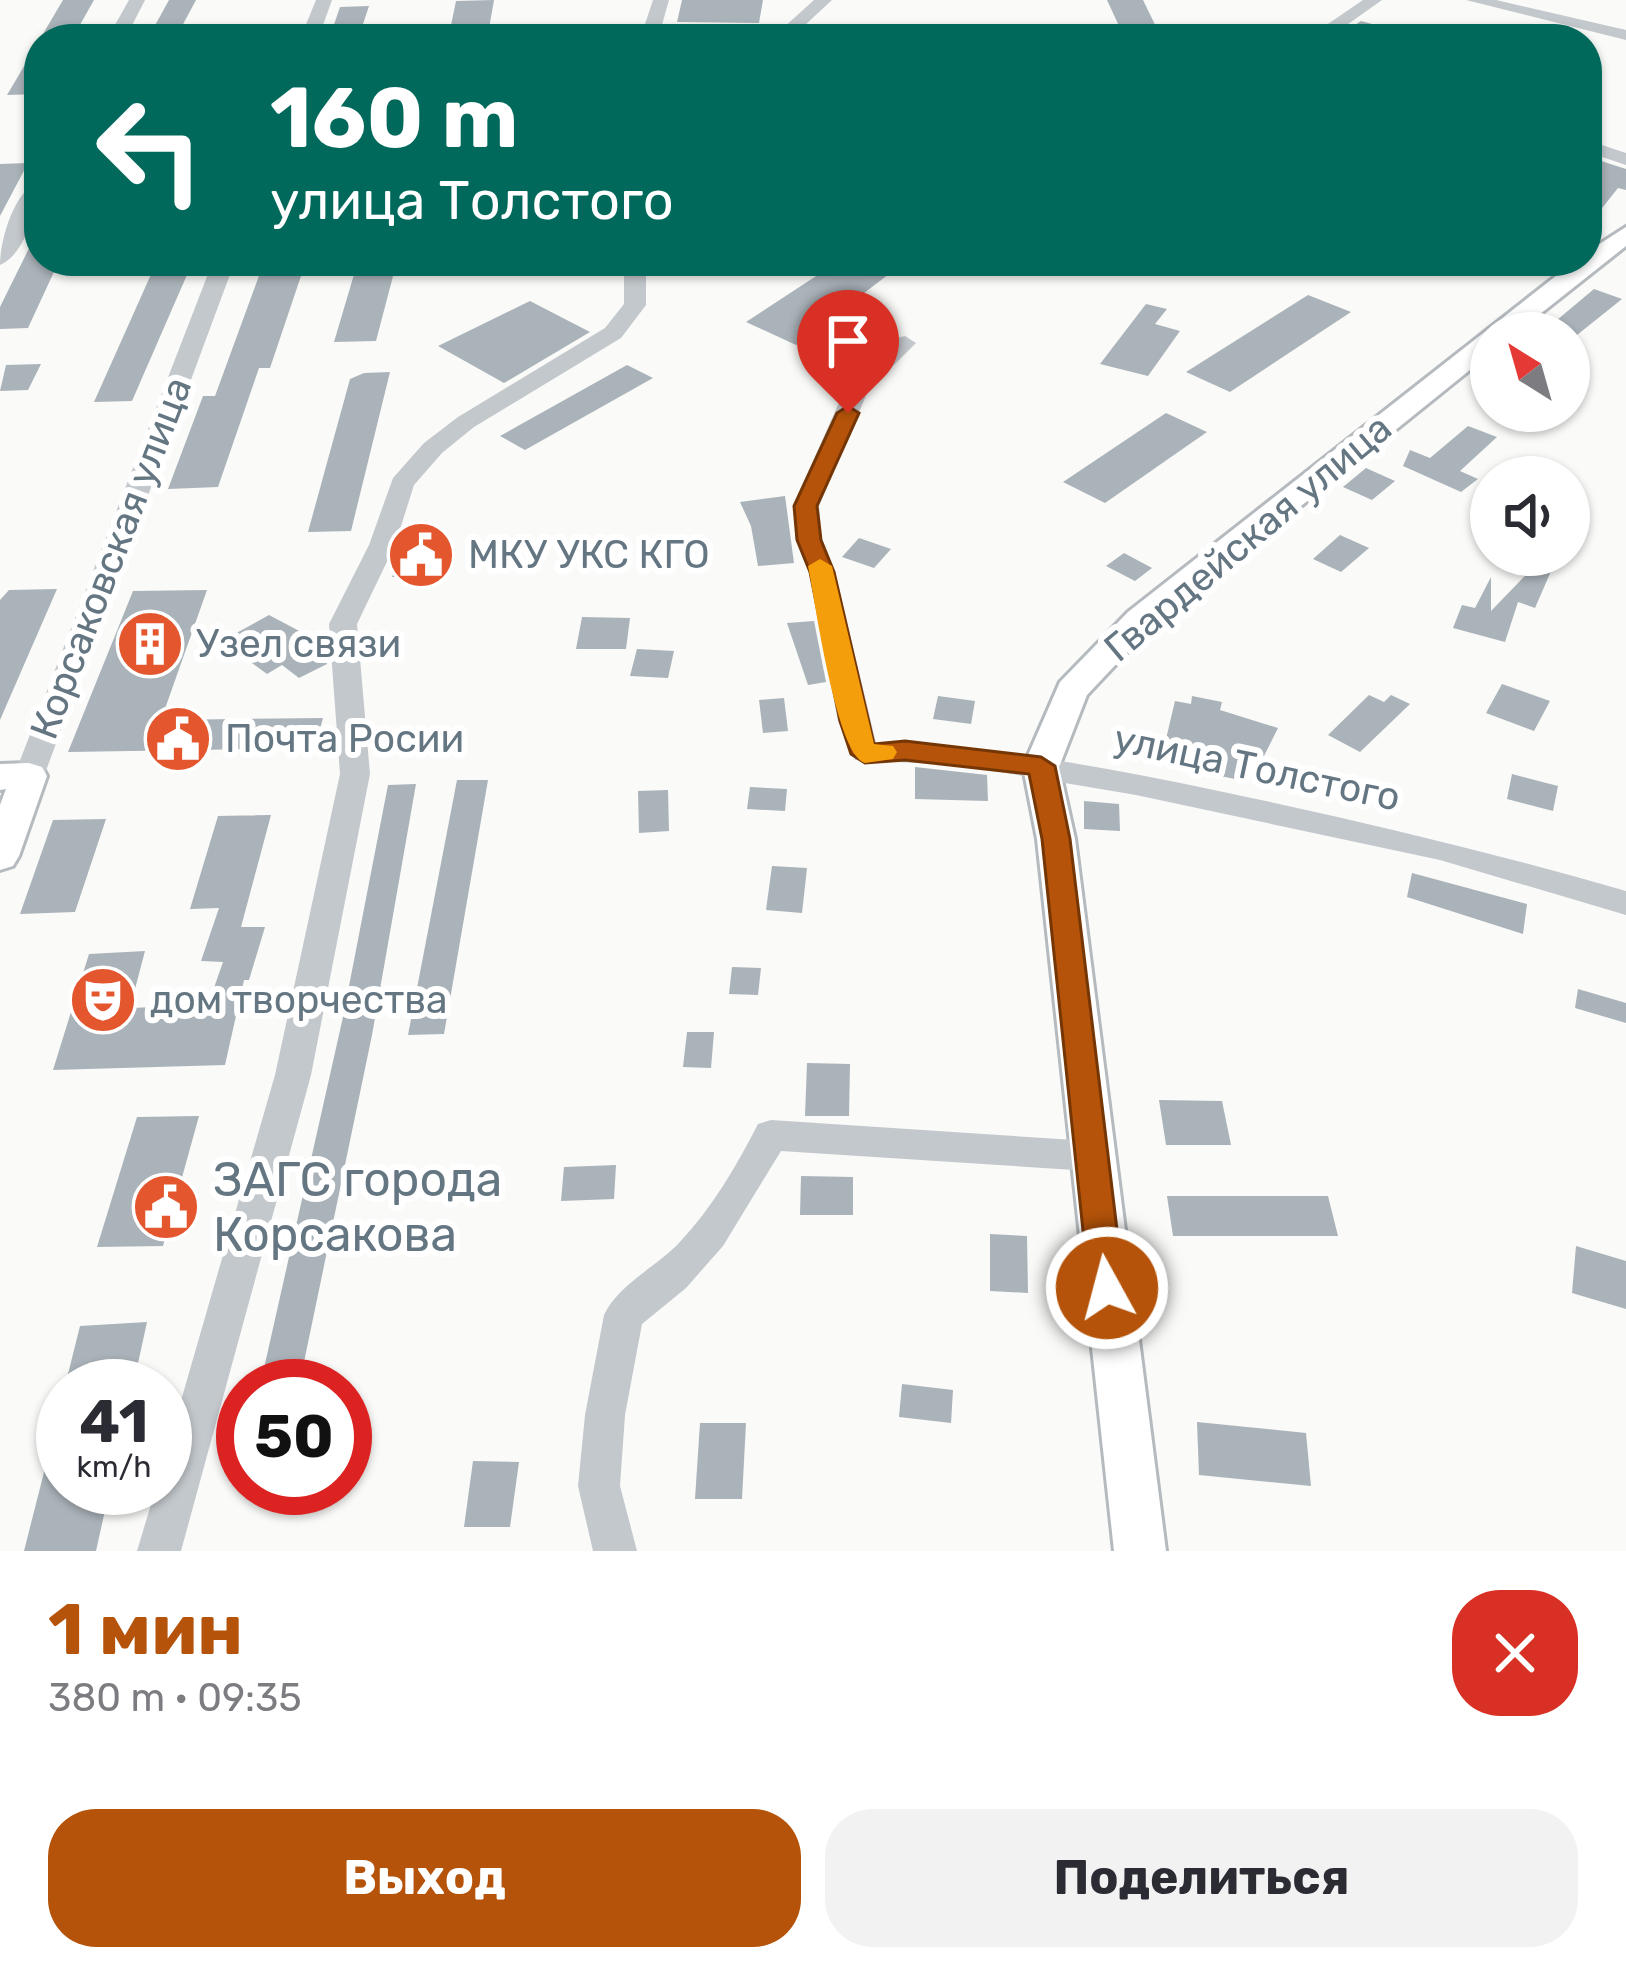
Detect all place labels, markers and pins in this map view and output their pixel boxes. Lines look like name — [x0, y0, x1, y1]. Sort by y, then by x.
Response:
pin — [797, 290, 899, 413]
public building icon: МКУ УКС КГО — [386, 520, 456, 590]
place label: МКУ УКС КГО — [468, 532, 710, 578]
building icon: Узел связи — [115, 609, 185, 679]
place label: Узел связи — [196, 621, 401, 667]
public building icon: Почта Росии — [143, 704, 213, 774]
place label: Почта Росии — [225, 716, 464, 762]
theatre icon: дом творчества — [68, 965, 138, 1035]
place label: дом творчества — [150, 977, 448, 1023]
place label: ЗАГС города Корсакова — [213, 1151, 502, 1263]
public building icon: ЗАГС города Корсакова — [131, 1172, 201, 1242]

